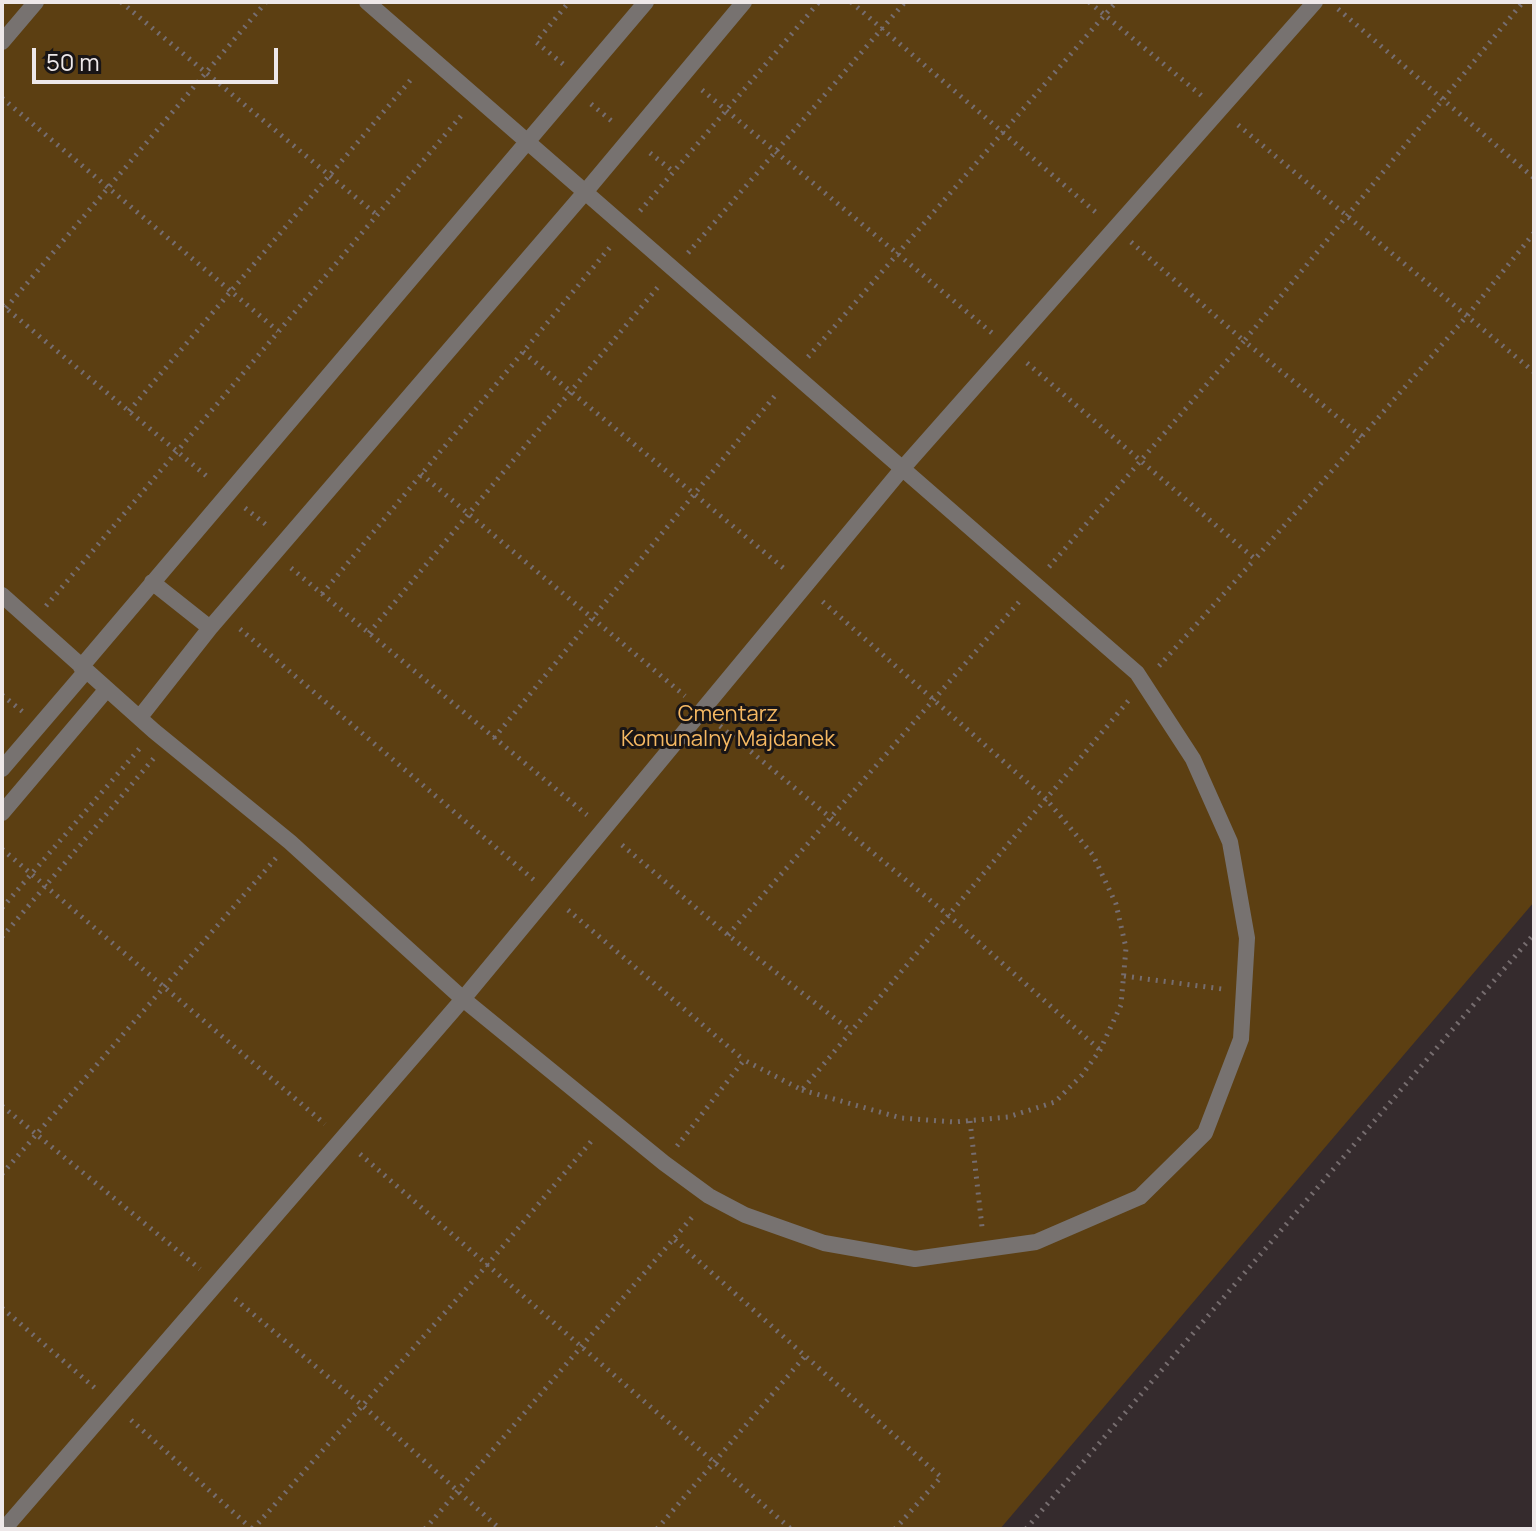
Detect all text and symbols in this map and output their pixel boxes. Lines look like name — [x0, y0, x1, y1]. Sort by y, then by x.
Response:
scale bar — [36, 32, 282, 82]
text: 50 m — [46, 45, 100, 78]
park label: Cmentarz Komunalny Majdanek — [621, 702, 835, 754]

